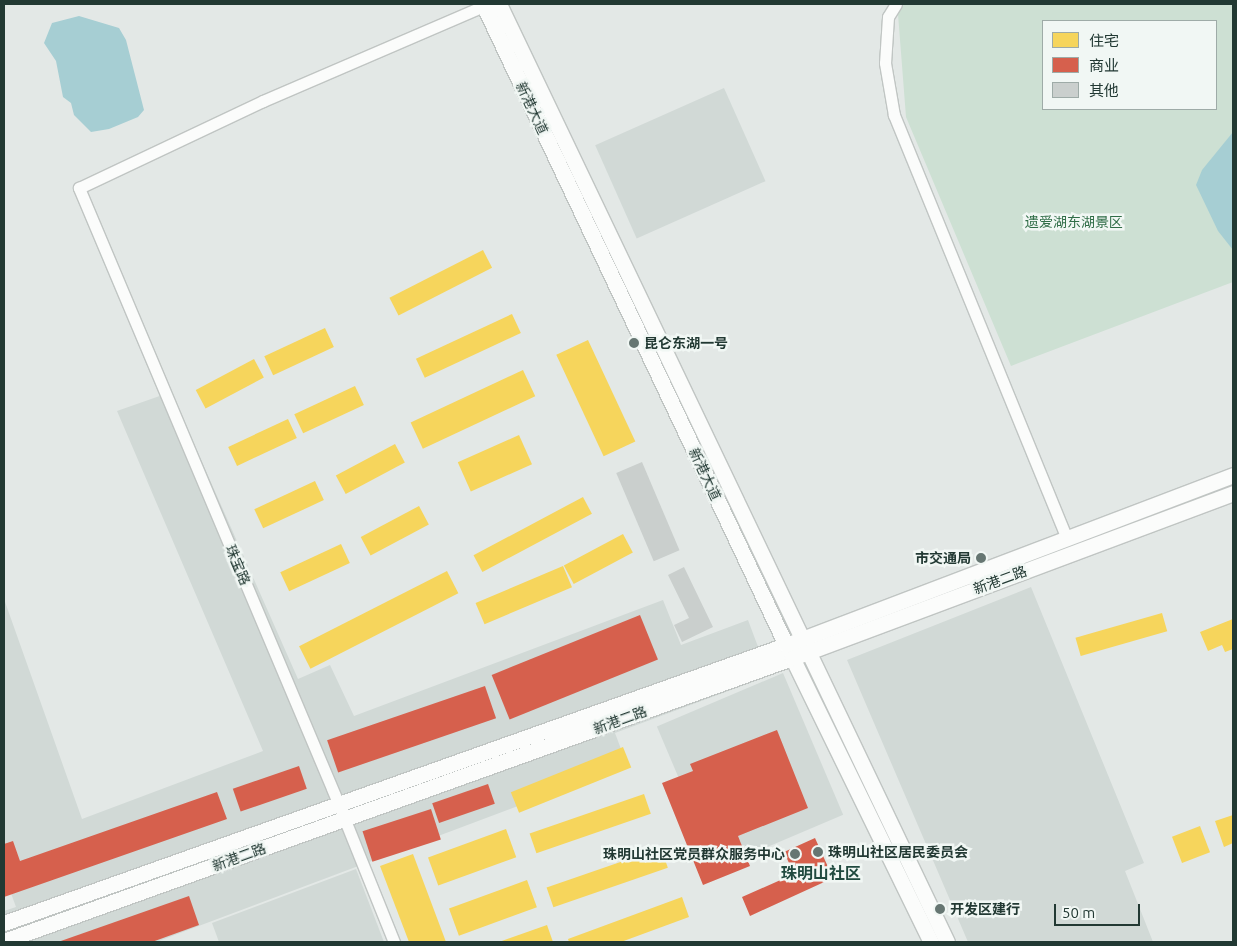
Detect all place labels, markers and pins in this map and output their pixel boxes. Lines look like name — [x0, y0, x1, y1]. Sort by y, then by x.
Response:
place label: 昆仑东湖一号 — [644, 335, 728, 351]
marker: 昆仑东湖一号 — [628, 337, 640, 349]
place label: 市交通局 — [915, 550, 971, 566]
marker: 市交通局 — [975, 552, 987, 564]
place label: 珠明山社区居民委员会 — [828, 844, 968, 860]
place label: 珠明山社区党员群众服务中心 — [603, 846, 785, 862]
marker: 珠明山社区居民委员会 — [812, 846, 824, 858]
marker: 珠明山社区党员群众服务中心 — [789, 848, 801, 860]
place label: 开发区建行 — [950, 901, 1020, 917]
marker: 开发区建行 — [934, 903, 946, 915]

